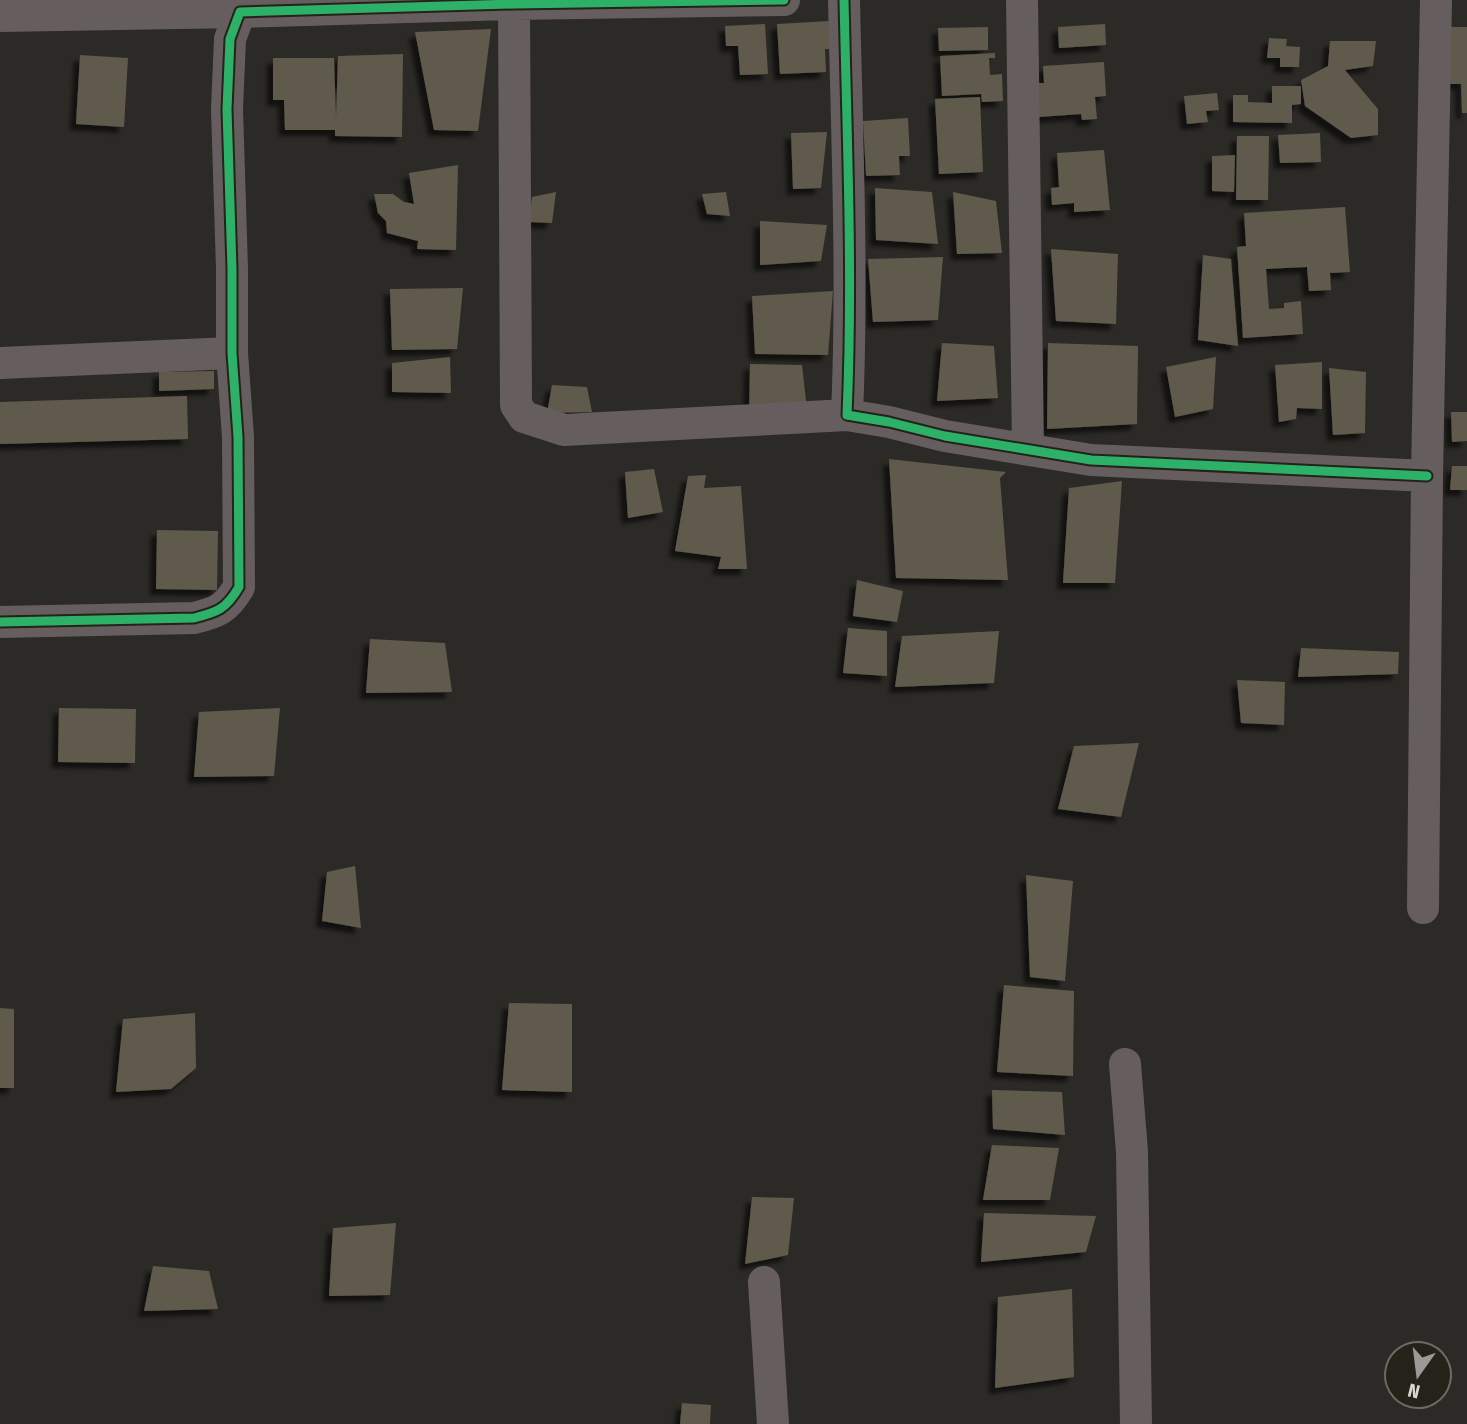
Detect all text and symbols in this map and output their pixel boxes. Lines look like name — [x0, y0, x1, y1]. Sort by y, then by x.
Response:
north arrow — [1383, 1340, 1453, 1410]
text: N — [1406, 1378, 1422, 1404]

